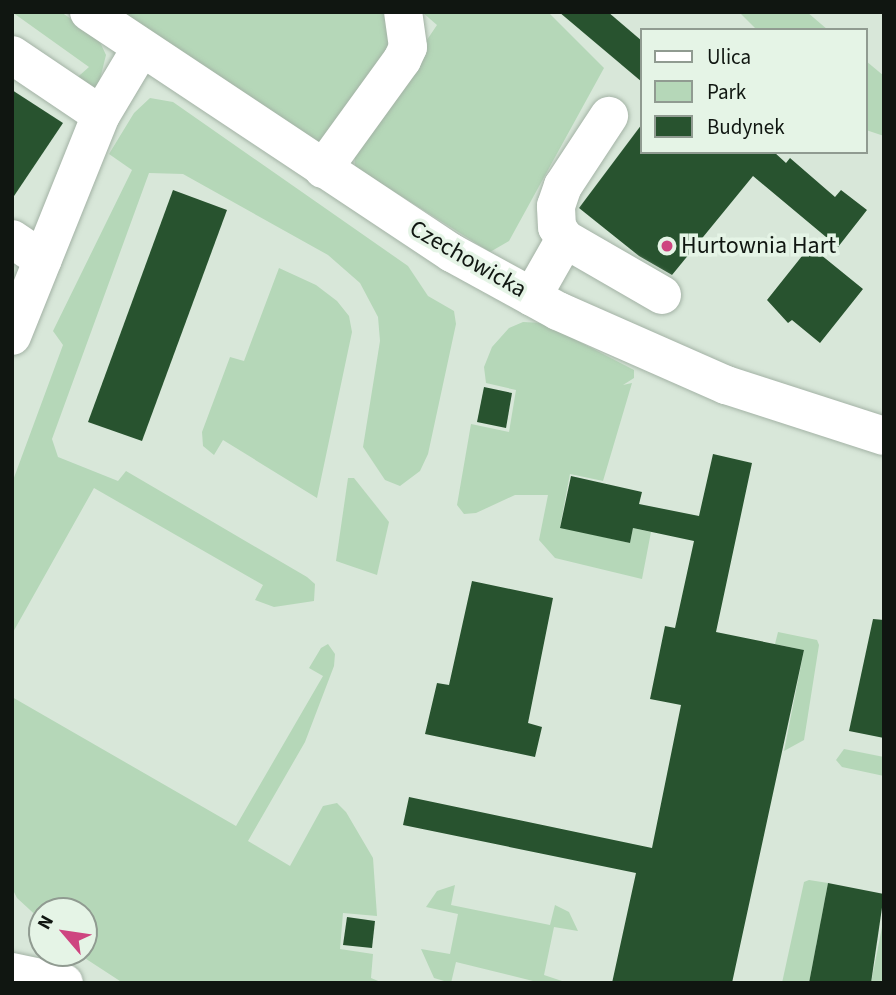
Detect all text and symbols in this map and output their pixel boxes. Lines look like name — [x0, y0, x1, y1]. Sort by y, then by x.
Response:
legend — [640, 28, 868, 154]
text: Ulica — [707, 42, 751, 72]
text: Park — [707, 77, 746, 107]
text: Budynek — [707, 112, 785, 142]
street label: Czechowicka — [404, 214, 532, 304]
place label: Hurtownia Hart — [681, 232, 836, 260]
marker: Hurtownia Hart — [659, 238, 675, 254]
north arrow — [28, 897, 98, 967]
text: N — [31, 910, 61, 935]

